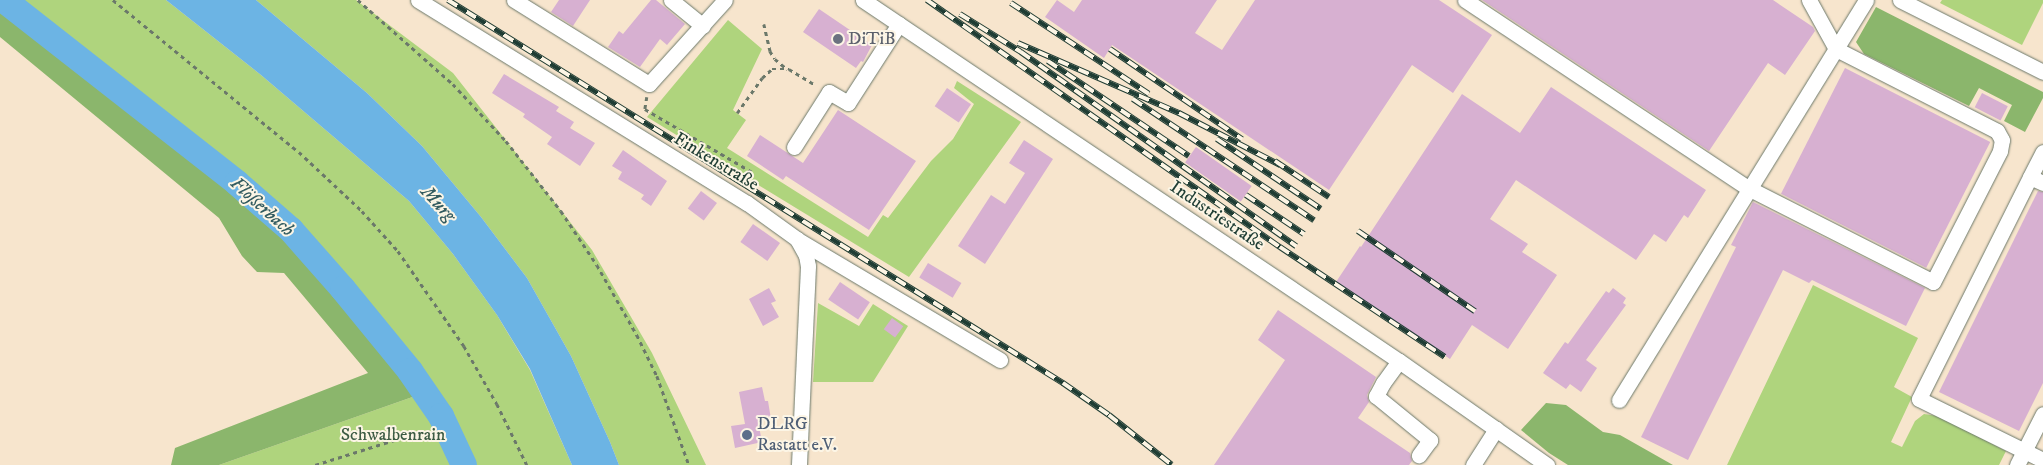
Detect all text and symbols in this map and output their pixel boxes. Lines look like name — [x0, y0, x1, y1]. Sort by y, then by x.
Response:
place label: DiTiB — [848, 28, 896, 50]
marker: DiTiB — [832, 33, 844, 45]
street label: Finkenstraße — [670, 128, 762, 196]
water label: Flößerbach — [225, 172, 299, 242]
street label: Industriestraße — [1166, 176, 1268, 256]
water label: Murg — [416, 181, 460, 227]
place label: DLRG Rastatt e.V. — [757, 414, 837, 456]
park label: Schwalbenrain — [341, 424, 445, 446]
marker: DLRG Rastatt e.V. — [741, 429, 753, 441]

